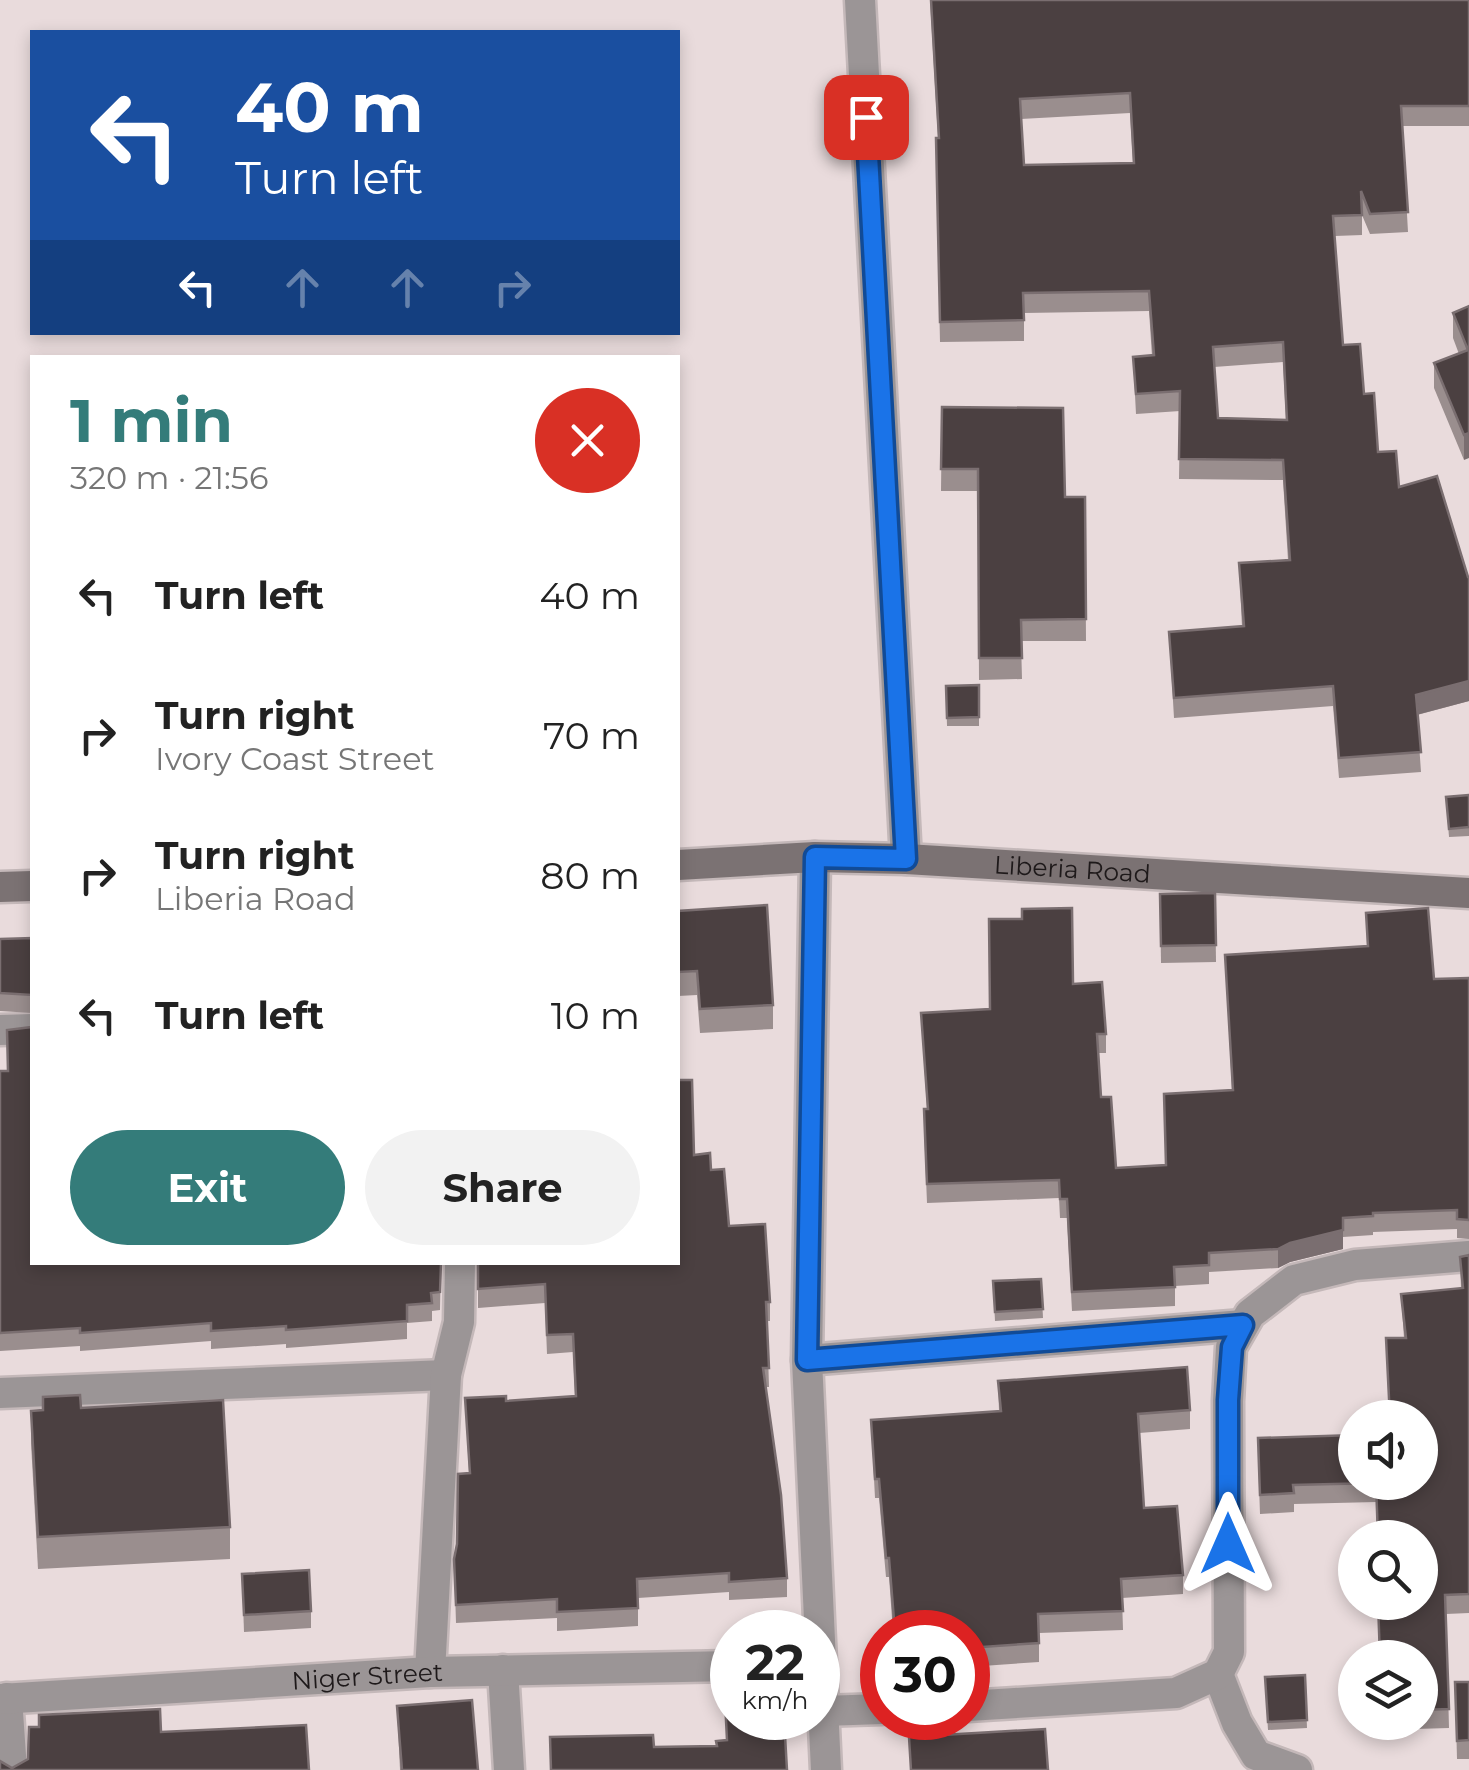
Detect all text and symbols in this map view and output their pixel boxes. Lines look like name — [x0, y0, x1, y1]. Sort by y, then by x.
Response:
text: 40 m — [235, 64, 424, 150]
icon: left — [70, 70, 200, 200]
pin — [824, 75, 909, 160]
icon: arrive — [839, 90, 894, 145]
text: Turn left — [235, 150, 423, 205]
icon: left — [170, 260, 225, 315]
icon: ahead — [275, 260, 330, 315]
icon: ahead — [380, 260, 435, 315]
icon: right — [485, 260, 540, 315]
text: 1 min — [70, 384, 233, 457]
button: close — [535, 388, 640, 493]
text: 320 m · 21:56 — [70, 458, 268, 497]
icon: left — [70, 568, 125, 623]
text: Turn left — [155, 572, 324, 619]
text: 40 m — [539, 572, 640, 619]
text: Turn right — [155, 692, 354, 739]
icon: right — [70, 708, 125, 763]
text: 70 m — [543, 712, 640, 759]
text: Ivory Coast Street — [155, 739, 434, 778]
text: Turn right — [155, 832, 354, 879]
icon: right — [70, 848, 125, 903]
street label: Liberia Road — [993, 849, 1152, 889]
text: 80 m — [540, 852, 640, 899]
text: Liberia Road — [155, 879, 356, 918]
icon: left — [70, 988, 125, 1043]
text: Turn left — [155, 992, 324, 1039]
text: 10 m — [551, 992, 640, 1039]
button: Exit — [70, 1130, 345, 1245]
button: Share — [365, 1130, 640, 1245]
map controls — [1338, 1400, 1438, 1740]
button: sound — [1338, 1400, 1438, 1500]
position arrow — [1176, 1492, 1280, 1596]
button: search — [1338, 1520, 1438, 1620]
speed limit sign: 30 — [860, 1610, 990, 1740]
text: 22 — [746, 1632, 805, 1693]
button: layers — [1338, 1640, 1438, 1740]
street label: Niger Street — [291, 1657, 443, 1696]
text: km/h — [742, 1685, 808, 1715]

